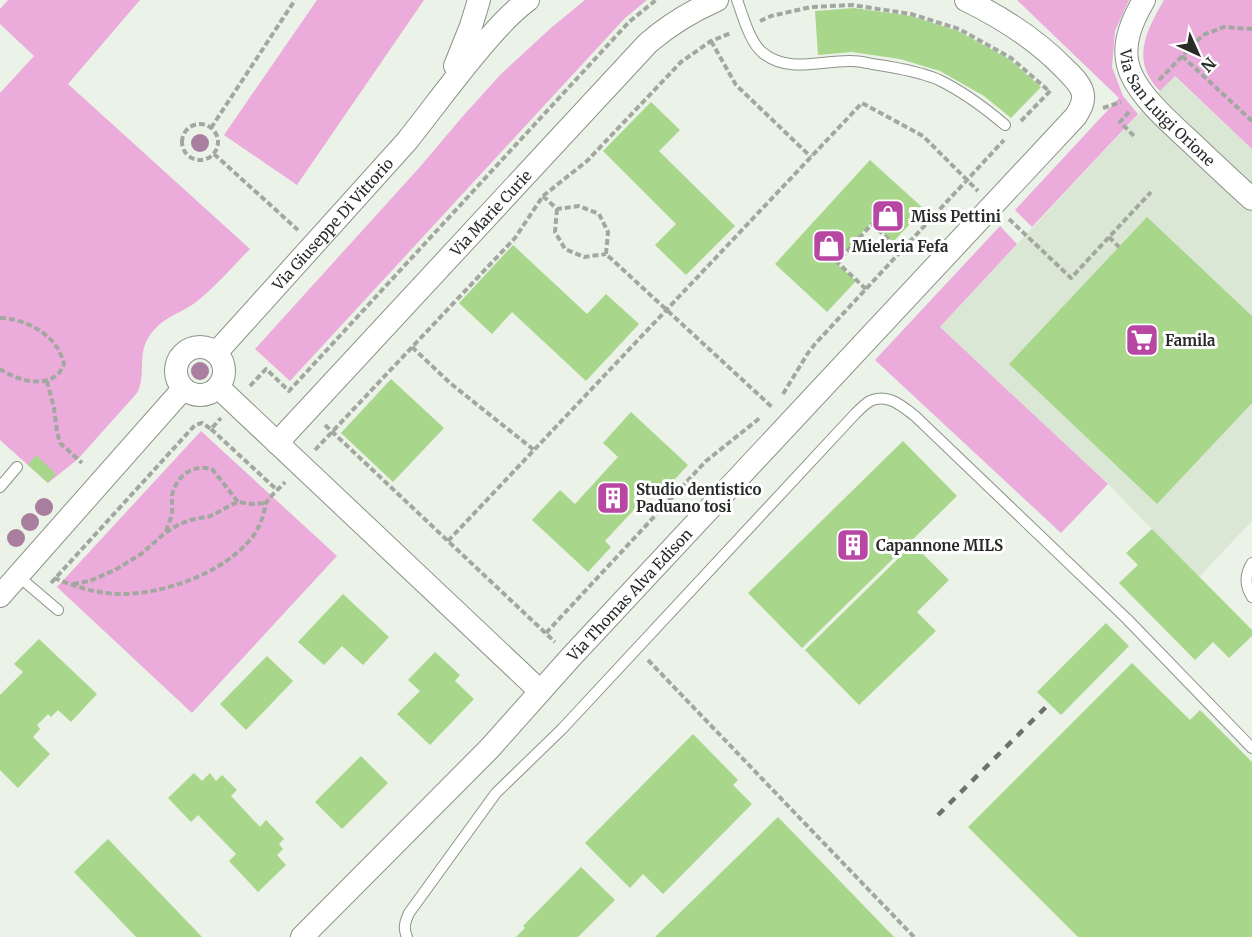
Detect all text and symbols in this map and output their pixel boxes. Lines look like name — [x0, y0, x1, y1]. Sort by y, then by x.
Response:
north arrow — [1168, 24, 1228, 84]
street label: Via San Luigi Orione — [1117, 48, 1219, 170]
text: N — [1197, 53, 1220, 76]
street label: Via Giuseppe Di Vittorio — [267, 153, 397, 295]
street label: Via Marie Curie — [445, 166, 535, 261]
shop icon: Miss Pettini — [870, 198, 906, 234]
place label: Miss Pettini — [911, 207, 1001, 226]
shop icon: Mieleria Fefa — [811, 228, 847, 264]
place label: Mieleria Fefa — [852, 237, 949, 256]
supermarket icon: Famila — [1124, 322, 1160, 358]
place label: Famila — [1165, 331, 1216, 350]
building icon: Studio dentistico Paduano tosi — [595, 480, 631, 516]
place label: Studio dentistico Paduano tosi — [636, 480, 761, 516]
street label: Via Thomas Alva Edison — [562, 524, 696, 665]
building icon: Capannone MILS — [835, 527, 871, 563]
place label: Capannone MILS — [876, 536, 1003, 555]

